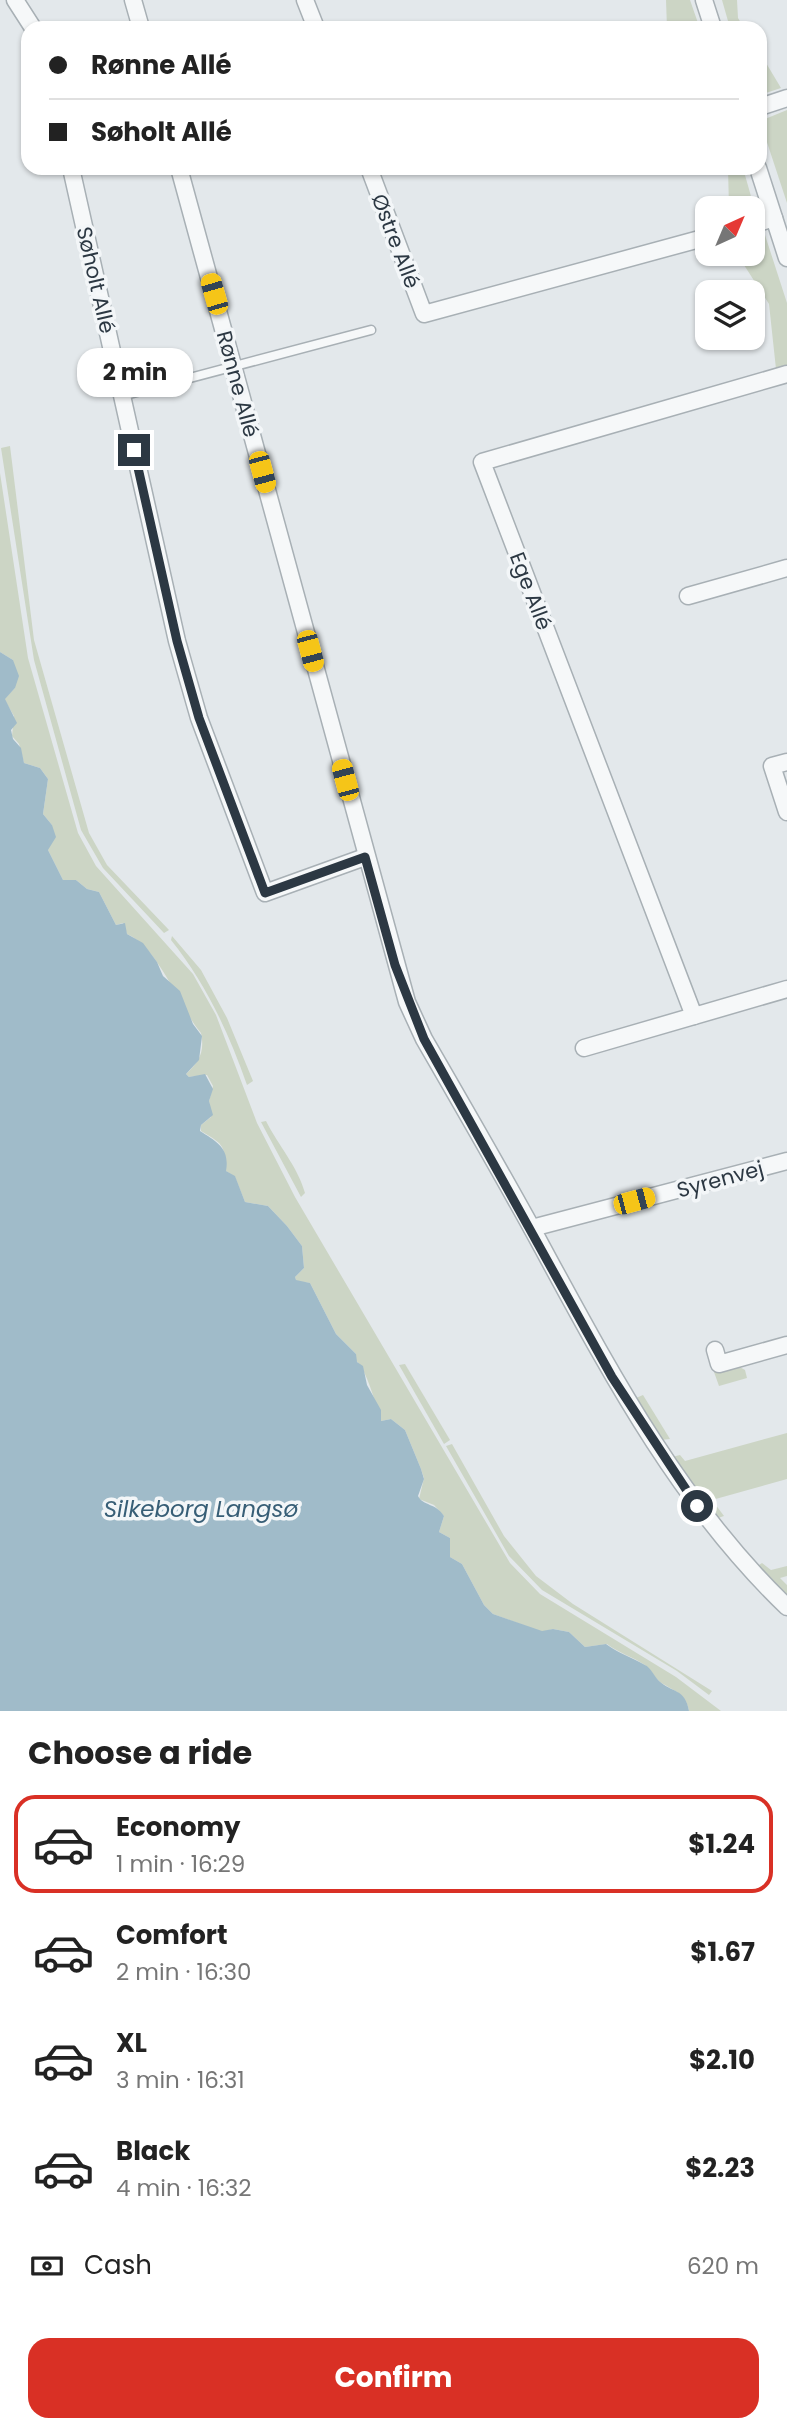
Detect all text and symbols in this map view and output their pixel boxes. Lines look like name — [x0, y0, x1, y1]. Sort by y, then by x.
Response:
text: Rønne Allé — [91, 47, 231, 83]
text: Søholt Allé — [91, 114, 232, 150]
street label: Østre Allé — [365, 190, 427, 292]
north arrow — [695, 196, 765, 266]
map controls — [695, 196, 765, 350]
street label: Søholt Allé — [70, 224, 122, 336]
car — [199, 271, 230, 317]
button: layers — [695, 280, 765, 350]
street label: Rønne Allé — [210, 327, 266, 441]
callout: 2 min — [76, 349, 192, 398]
text: 2 min — [103, 356, 167, 388]
route end — [118, 434, 150, 466]
car — [247, 449, 278, 495]
street label: Ege Allé — [503, 548, 559, 634]
car — [295, 628, 326, 674]
car — [330, 757, 361, 803]
street label: Syrenvej — [674, 1154, 766, 1204]
car — [611, 1185, 658, 1217]
route start — [681, 1490, 713, 1522]
water label: Silkeborg Langsø — [104, 1493, 299, 1525]
text: Choose a ride — [28, 1730, 252, 1775]
text: Economy — [116, 1809, 240, 1845]
icon: car — [32, 1813, 95, 1876]
text: $1.24 — [688, 1826, 755, 1862]
text: 1 min · 16:29 — [116, 1848, 245, 1880]
text: Comfort — [116, 1917, 228, 1953]
icon: car — [32, 1921, 95, 1984]
text: $1.67 — [690, 1934, 755, 1970]
text: 2 min · 16:30 — [116, 1956, 251, 1988]
text: XL — [116, 2025, 147, 2061]
icon: car — [32, 2029, 95, 2092]
text: $2.10 — [689, 2042, 755, 2078]
text: 3 min · 16:31 — [116, 2064, 245, 2096]
text: Black — [116, 2133, 190, 2169]
icon: car — [32, 2137, 95, 2200]
text: $2.23 — [685, 2150, 755, 2186]
text: 4 min · 16:32 — [116, 2172, 251, 2204]
icon: cash — [28, 2247, 66, 2285]
text: Cash — [84, 2247, 152, 2283]
text: 620 m — [687, 2250, 759, 2282]
button: Confirm — [28, 2338, 759, 2418]

